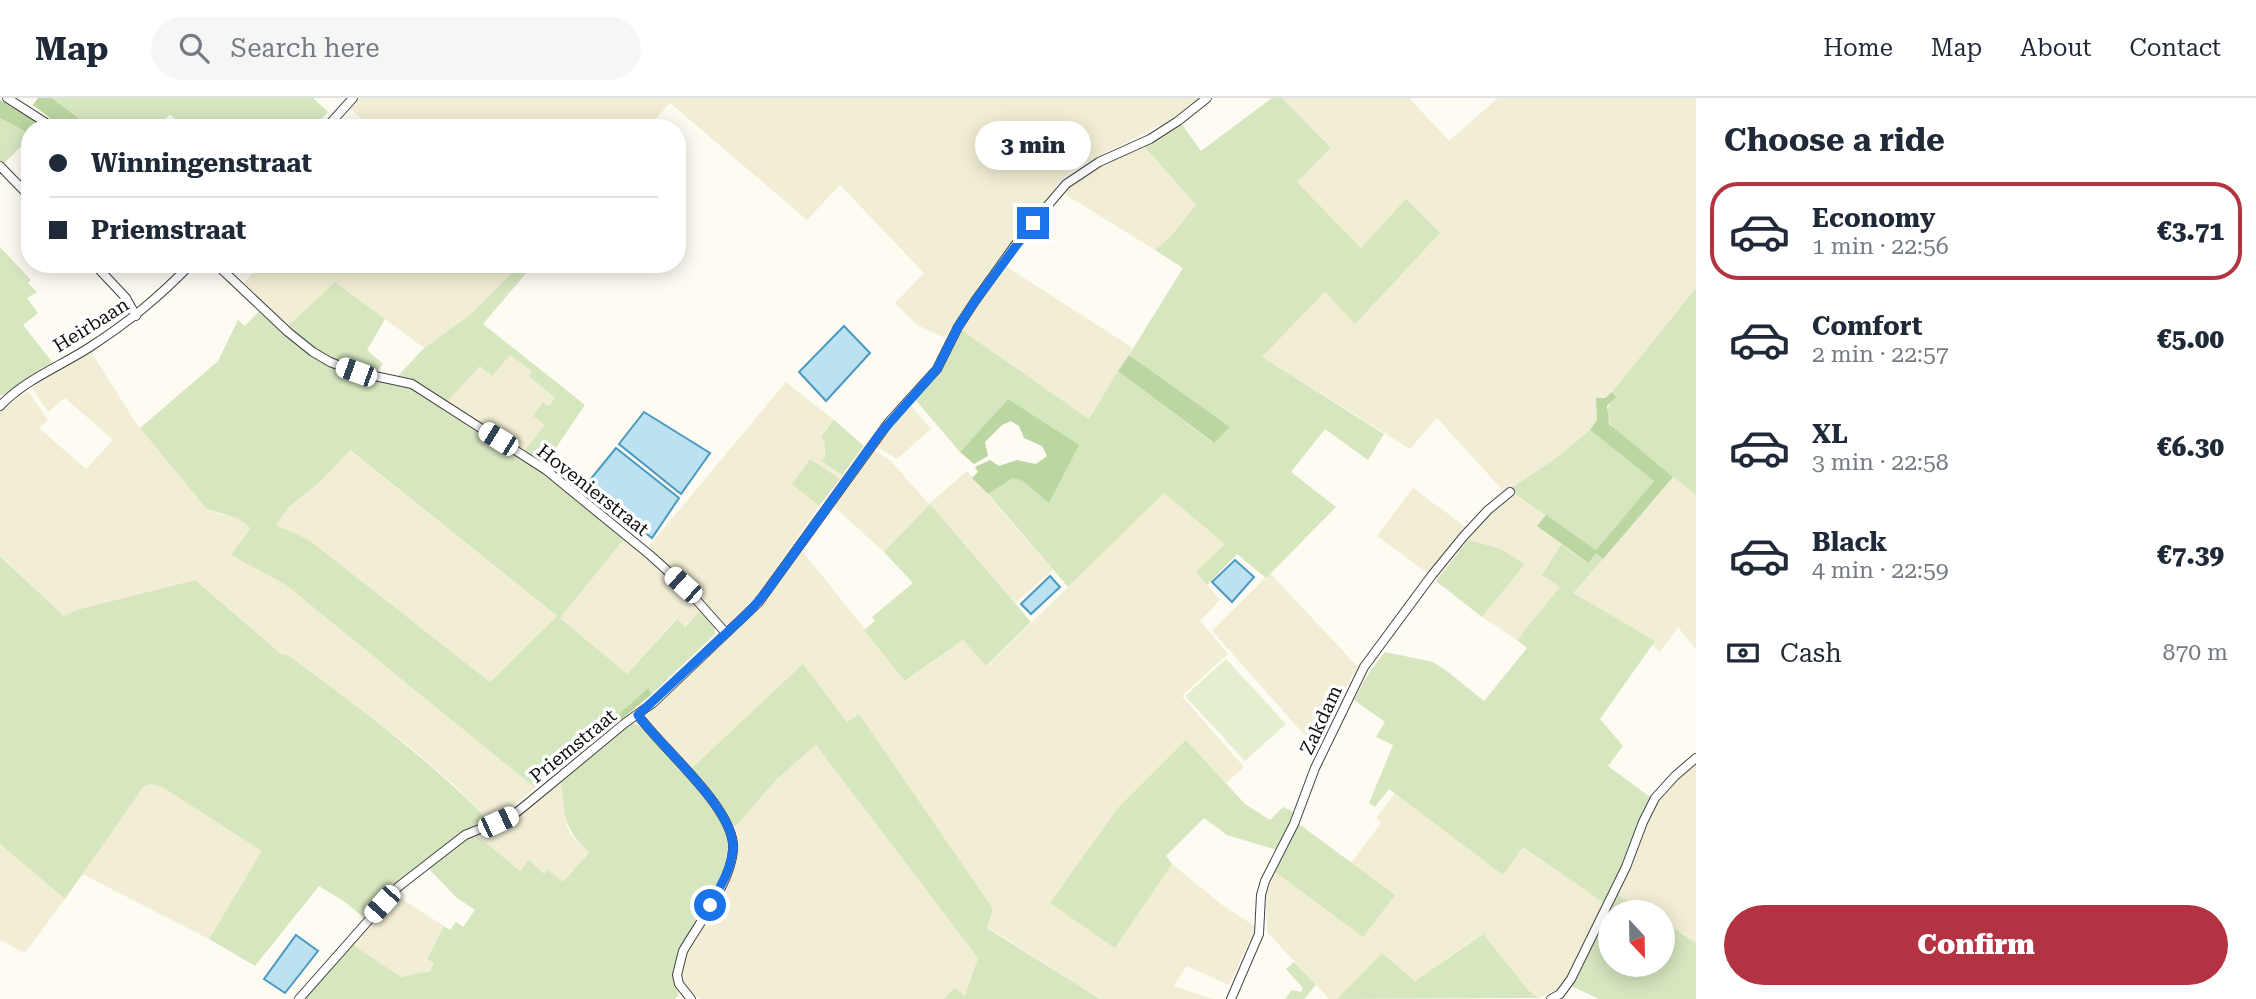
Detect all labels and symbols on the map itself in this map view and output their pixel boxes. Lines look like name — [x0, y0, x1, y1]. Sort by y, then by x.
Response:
callout: 3 min — [975, 122, 1091, 170]
route end — [1017, 207, 1049, 239]
street label: Heirbaan — [49, 293, 133, 357]
car — [333, 355, 380, 389]
car — [475, 419, 522, 459]
street label: Hovenierstraat — [533, 439, 653, 541]
car — [661, 563, 706, 607]
street label: Zakdam — [1295, 682, 1347, 758]
street label: Priemstraat — [525, 704, 621, 788]
car — [475, 804, 522, 840]
car — [361, 881, 404, 927]
route start — [694, 889, 726, 921]
north arrow — [1598, 900, 1675, 976]

